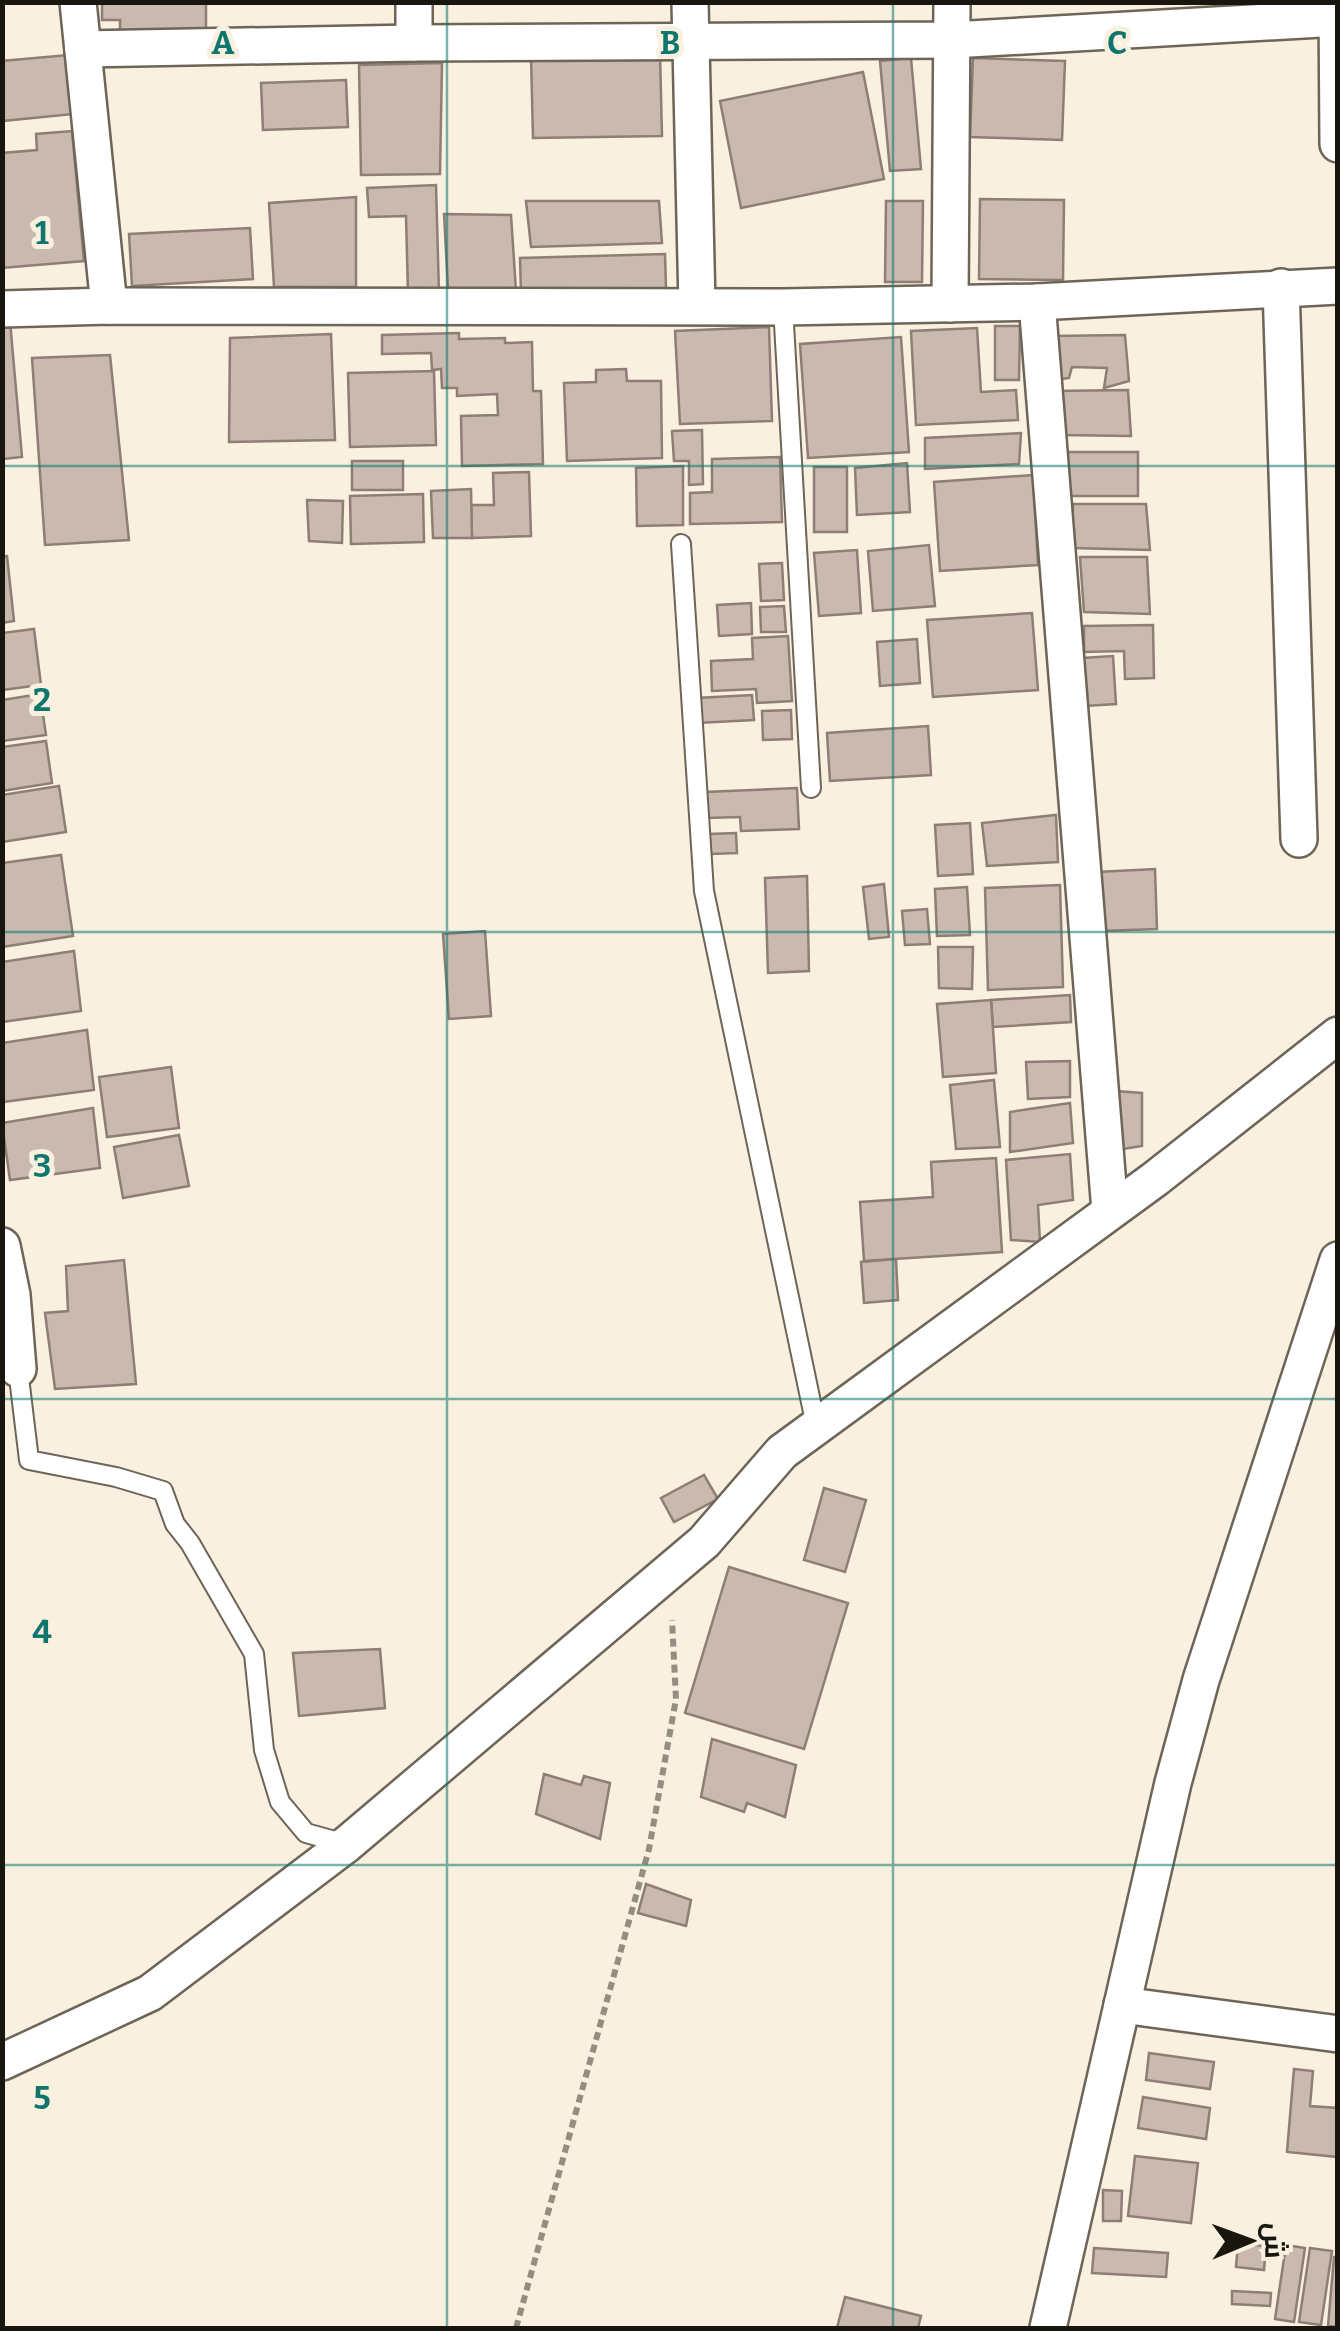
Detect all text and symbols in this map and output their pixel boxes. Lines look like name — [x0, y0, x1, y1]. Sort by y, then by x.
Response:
text: A — [212, 24, 235, 62]
text: B — [660, 24, 680, 62]
text: C — [1107, 24, 1127, 62]
text: 1 — [35, 214, 49, 252]
text: 2 — [33, 681, 51, 719]
text: 3 — [33, 1147, 51, 1185]
text: 4 — [32, 1613, 52, 1651]
text: 5 — [33, 2079, 51, 2117]
north arrow — [1200, 2191, 1300, 2291]
text: ش — [1258, 2222, 1291, 2259]

